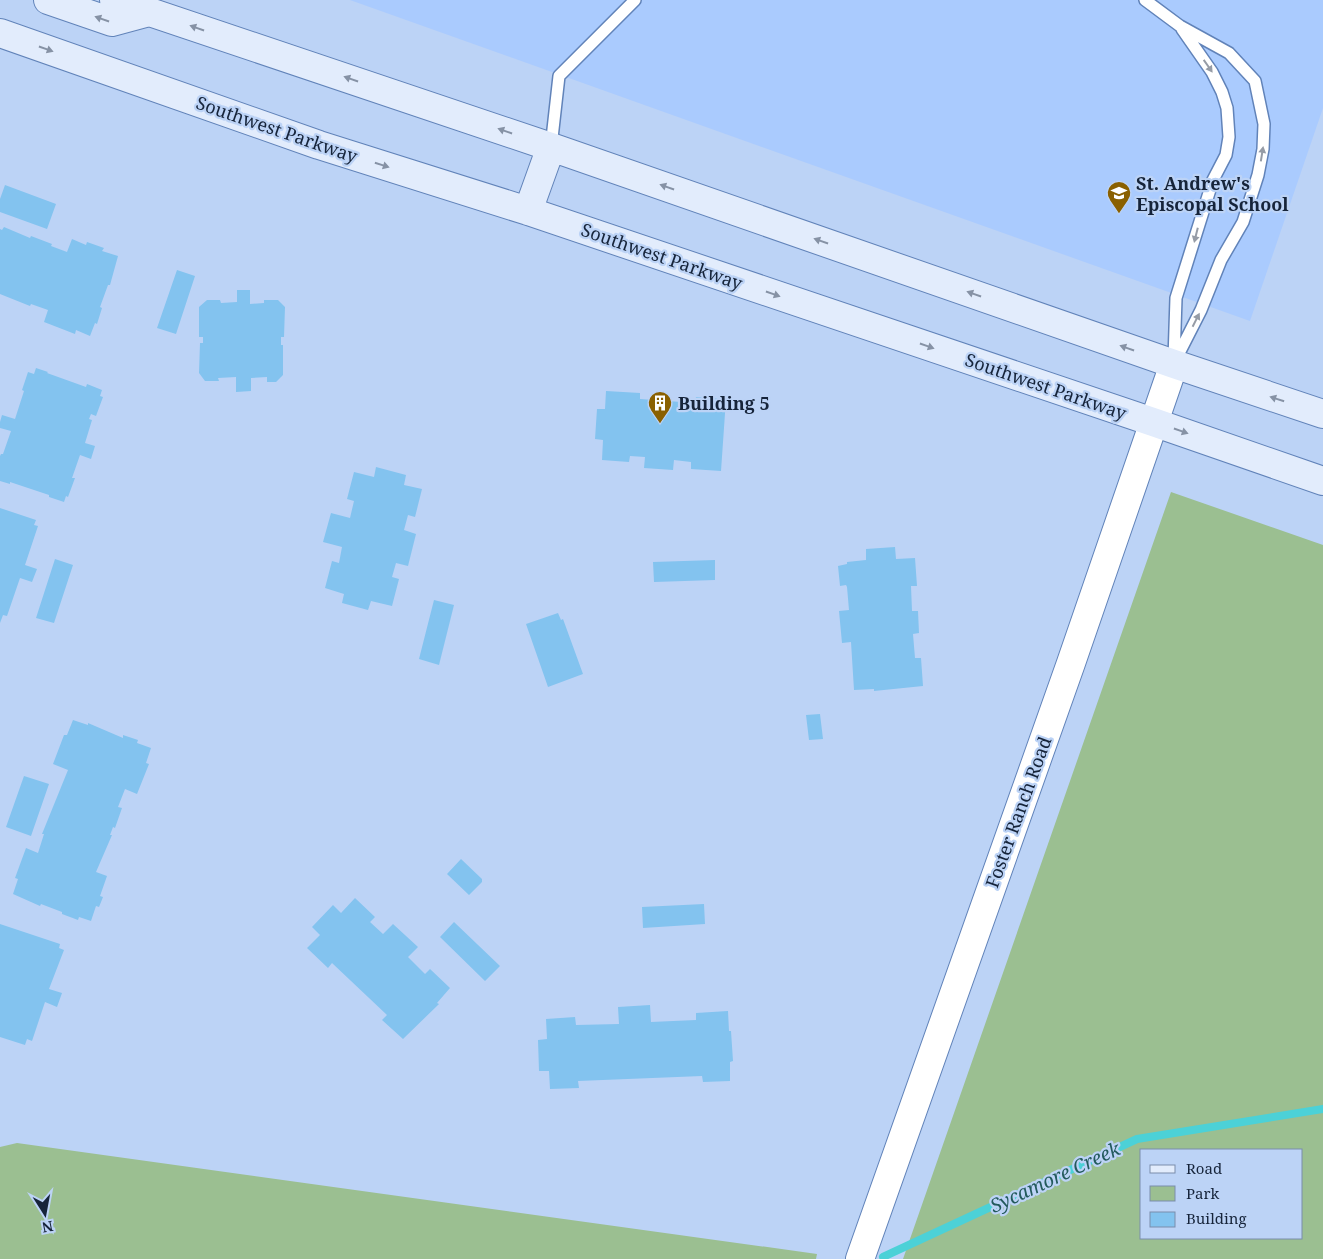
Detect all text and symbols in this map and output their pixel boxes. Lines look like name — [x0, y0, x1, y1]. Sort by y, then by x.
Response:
one-way arrow — [95, 15, 110, 22]
one-way arrow — [189, 24, 204, 31]
one-way arrow — [39, 45, 54, 53]
one-way arrow — [1203, 59, 1213, 73]
one-way arrow — [343, 75, 358, 83]
street label: Southwest Parkway — [193, 90, 362, 168]
one-way arrow — [497, 127, 512, 135]
one-way arrow — [1258, 146, 1266, 162]
one-way arrow — [374, 161, 389, 169]
place label: St. Andrew's Episcopal School — [1136, 171, 1289, 216]
school or university icon: St. Andrew's Episcopal School — [1106, 180, 1132, 214]
one-way arrow — [659, 183, 674, 191]
street label: Southwest Parkway — [578, 217, 747, 295]
one-way arrow — [1192, 228, 1200, 243]
one-way arrow — [813, 237, 828, 244]
one-way arrow — [766, 290, 781, 298]
one-way arrow — [966, 290, 981, 298]
one-way arrow — [1192, 313, 1200, 328]
one-way arrow — [920, 342, 935, 350]
one-way arrow — [1120, 344, 1135, 351]
street label: Southwest Parkway — [962, 347, 1131, 425]
building icon: Building 5 — [647, 390, 673, 424]
place label: Building 5 — [678, 391, 770, 415]
one-way arrow — [1269, 394, 1284, 402]
one-way arrow — [1173, 428, 1188, 435]
street label: Foster Ranch Road — [979, 733, 1057, 891]
water label: Sycamore Creek — [986, 1135, 1125, 1219]
legend — [1140, 1149, 1303, 1239]
text: Road — [1186, 1158, 1222, 1178]
text: Park — [1186, 1183, 1220, 1203]
north arrow — [20, 1189, 70, 1239]
text: Building — [1186, 1208, 1247, 1228]
text: N — [40, 1217, 55, 1238]

